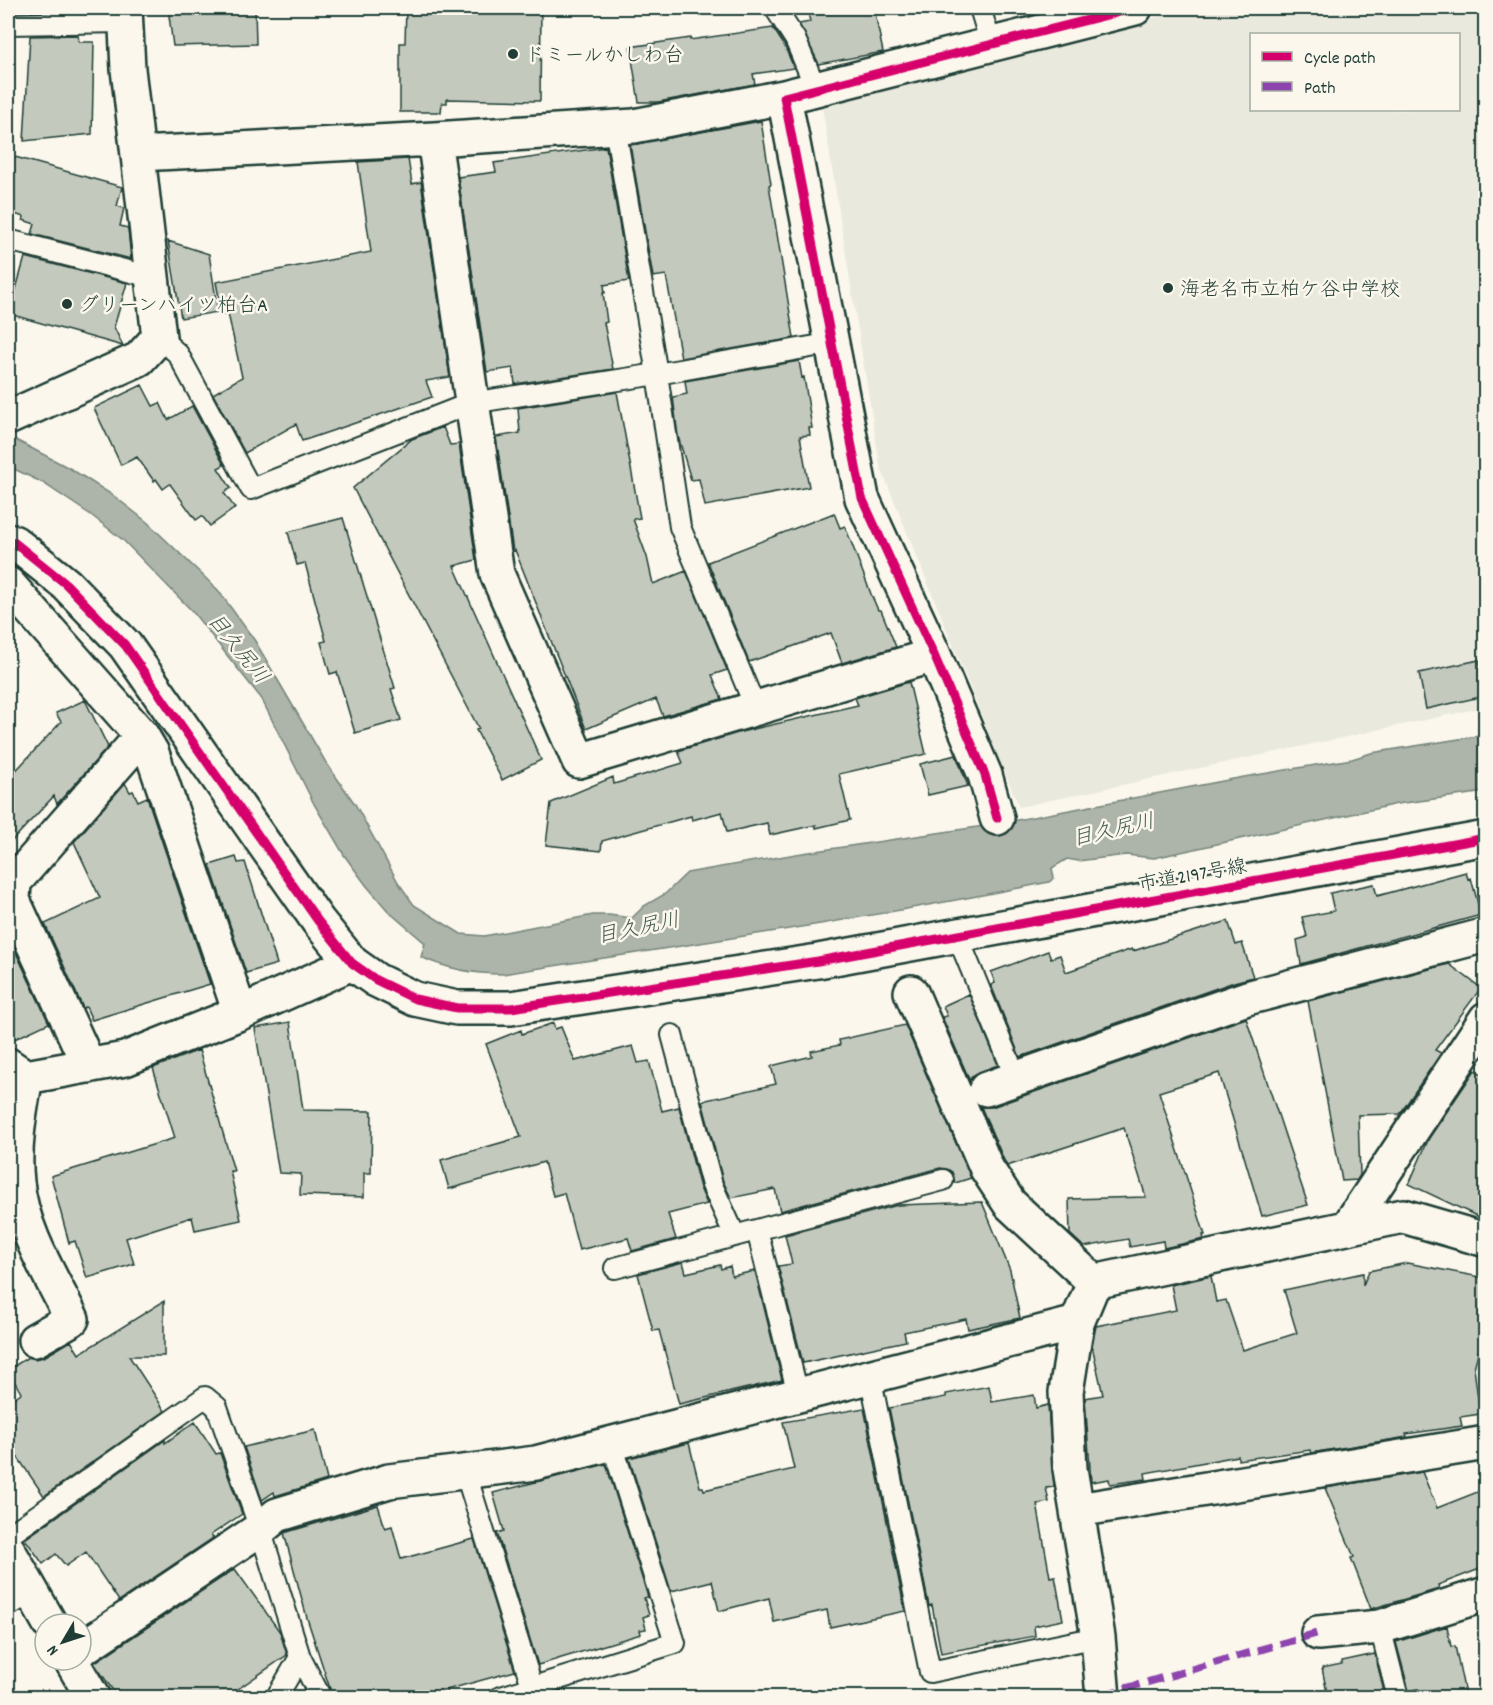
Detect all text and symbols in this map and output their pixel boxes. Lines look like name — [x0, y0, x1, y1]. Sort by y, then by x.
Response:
legend — [1250, 33, 1460, 111]
place label: ドミールかしわ台 — [525, 43, 683, 71]
marker: ドミールかしわ台 — [506, 47, 520, 61]
text: Cycle path — [1304, 47, 1375, 72]
text: Path — [1304, 77, 1336, 102]
place label: 海老名市立柏ケ谷中学校 — [1180, 277, 1400, 305]
marker: 海老名市立柏ケ谷中学校 — [1161, 281, 1175, 295]
place label: グリーンハイツ柏台A — [79, 293, 268, 321]
marker: グリーンハイツ柏台A — [60, 297, 74, 311]
water label: 目久尻川 — [199, 608, 275, 692]
water label: 目久尻川 — [1069, 808, 1158, 856]
street label: 市道2197号線 — [1136, 854, 1249, 900]
water label: 目久尻川 — [594, 907, 683, 953]
north arrow — [33, 1612, 93, 1672]
text: N — [42, 1639, 65, 1660]

